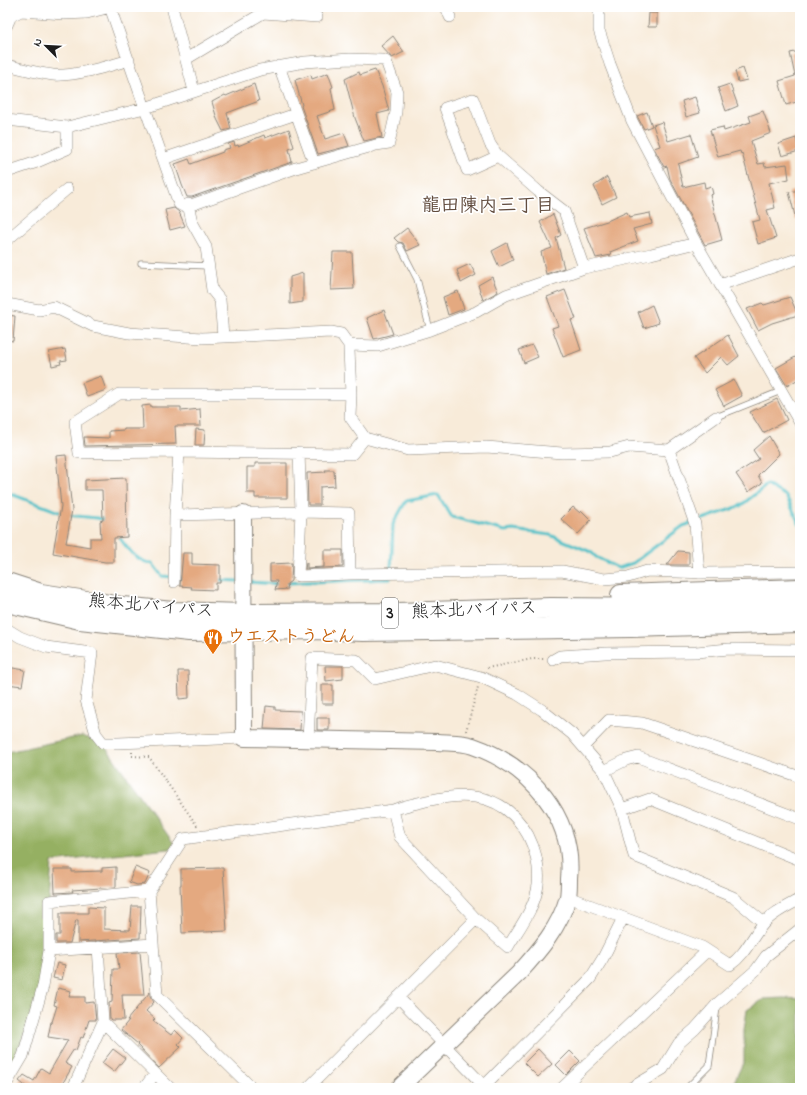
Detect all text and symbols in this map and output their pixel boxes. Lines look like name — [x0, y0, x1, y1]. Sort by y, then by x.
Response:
north arrow — [26, 26, 66, 66]
text: N — [29, 36, 47, 49]
district label: 龍田陳内三丁目 — [421, 193, 555, 220]
street label: 熊本北バイパス — [87, 589, 215, 625]
street label: 熊本北バイパス — [411, 596, 537, 626]
road number: 3 — [382, 598, 398, 628]
place label: ウエストうどん — [227, 625, 355, 651]
restaurant icon: ウエストうどん — [202, 627, 224, 655]

